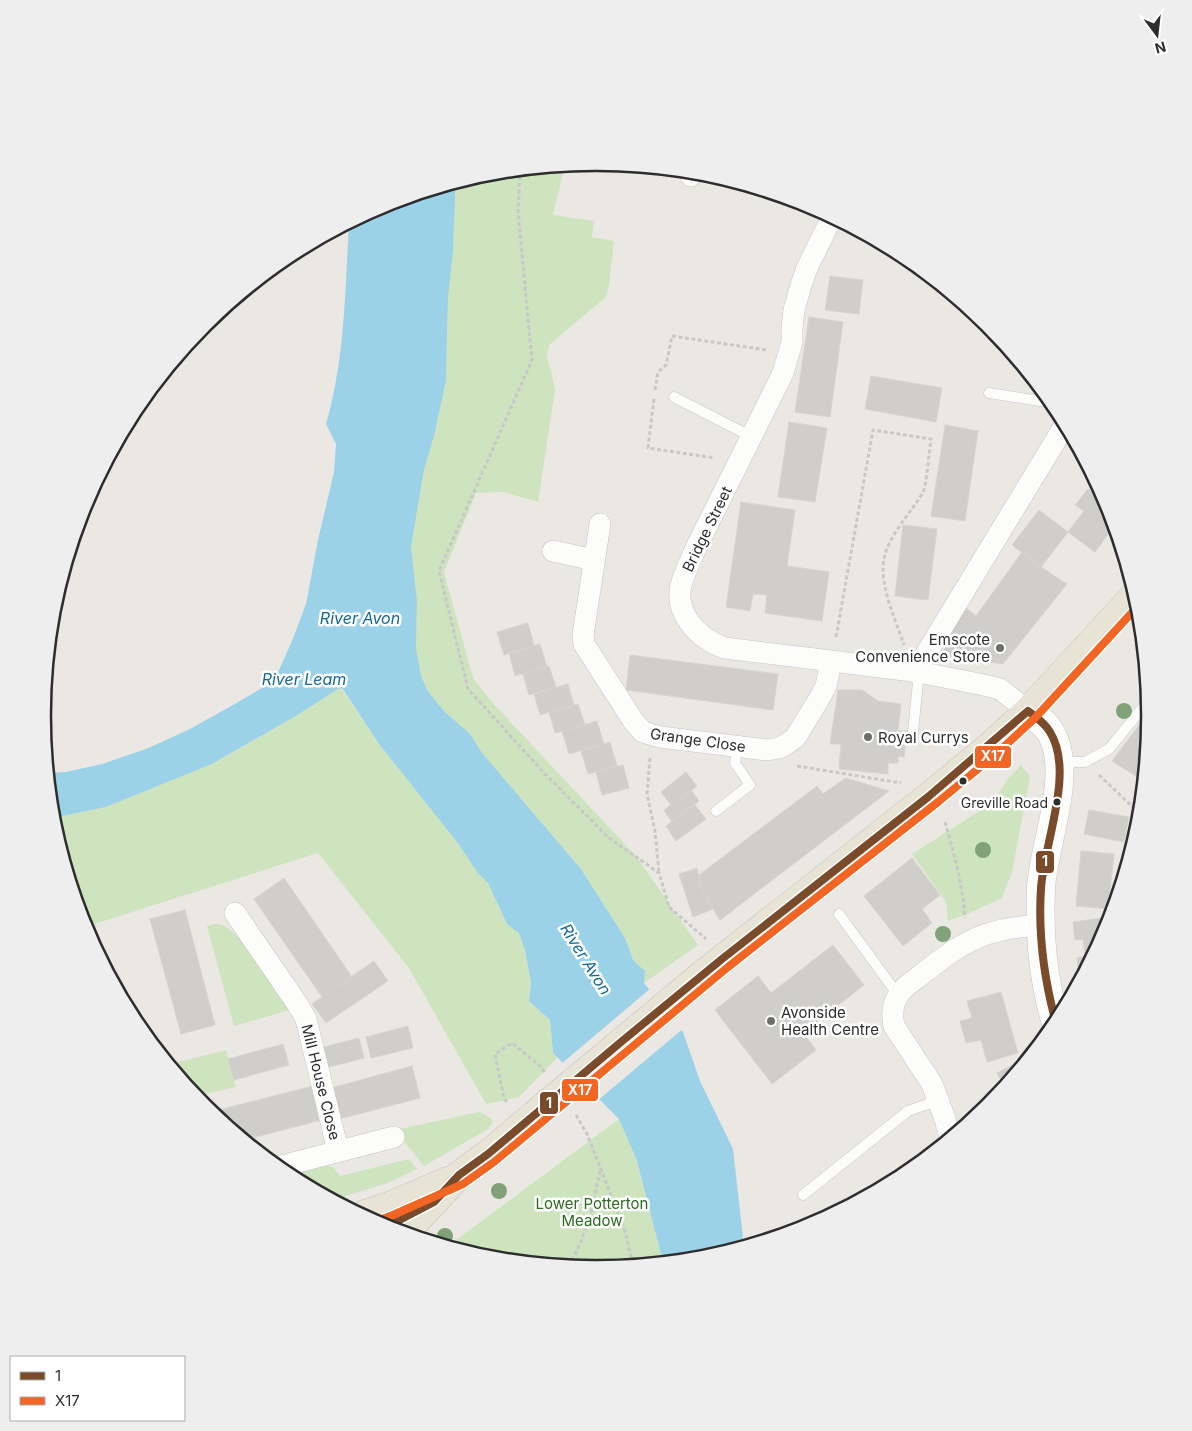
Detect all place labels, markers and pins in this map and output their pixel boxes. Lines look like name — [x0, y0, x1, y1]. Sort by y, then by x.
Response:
place label: Emscote Convenience Store — [855, 630, 990, 666]
marker: Emscote Convenience Store — [994, 642, 1006, 654]
place label: Royal Currys — [878, 728, 969, 747]
marker: Royal Currys — [862, 731, 874, 743]
unlabelled marker — [958, 776, 968, 786]
place label: Greville Road — [961, 794, 1048, 811]
marker: Greville Road — [1052, 797, 1062, 807]
place label: Avonside Health Centre — [781, 1003, 879, 1039]
marker: Avonside Health Centre — [765, 1015, 777, 1027]

